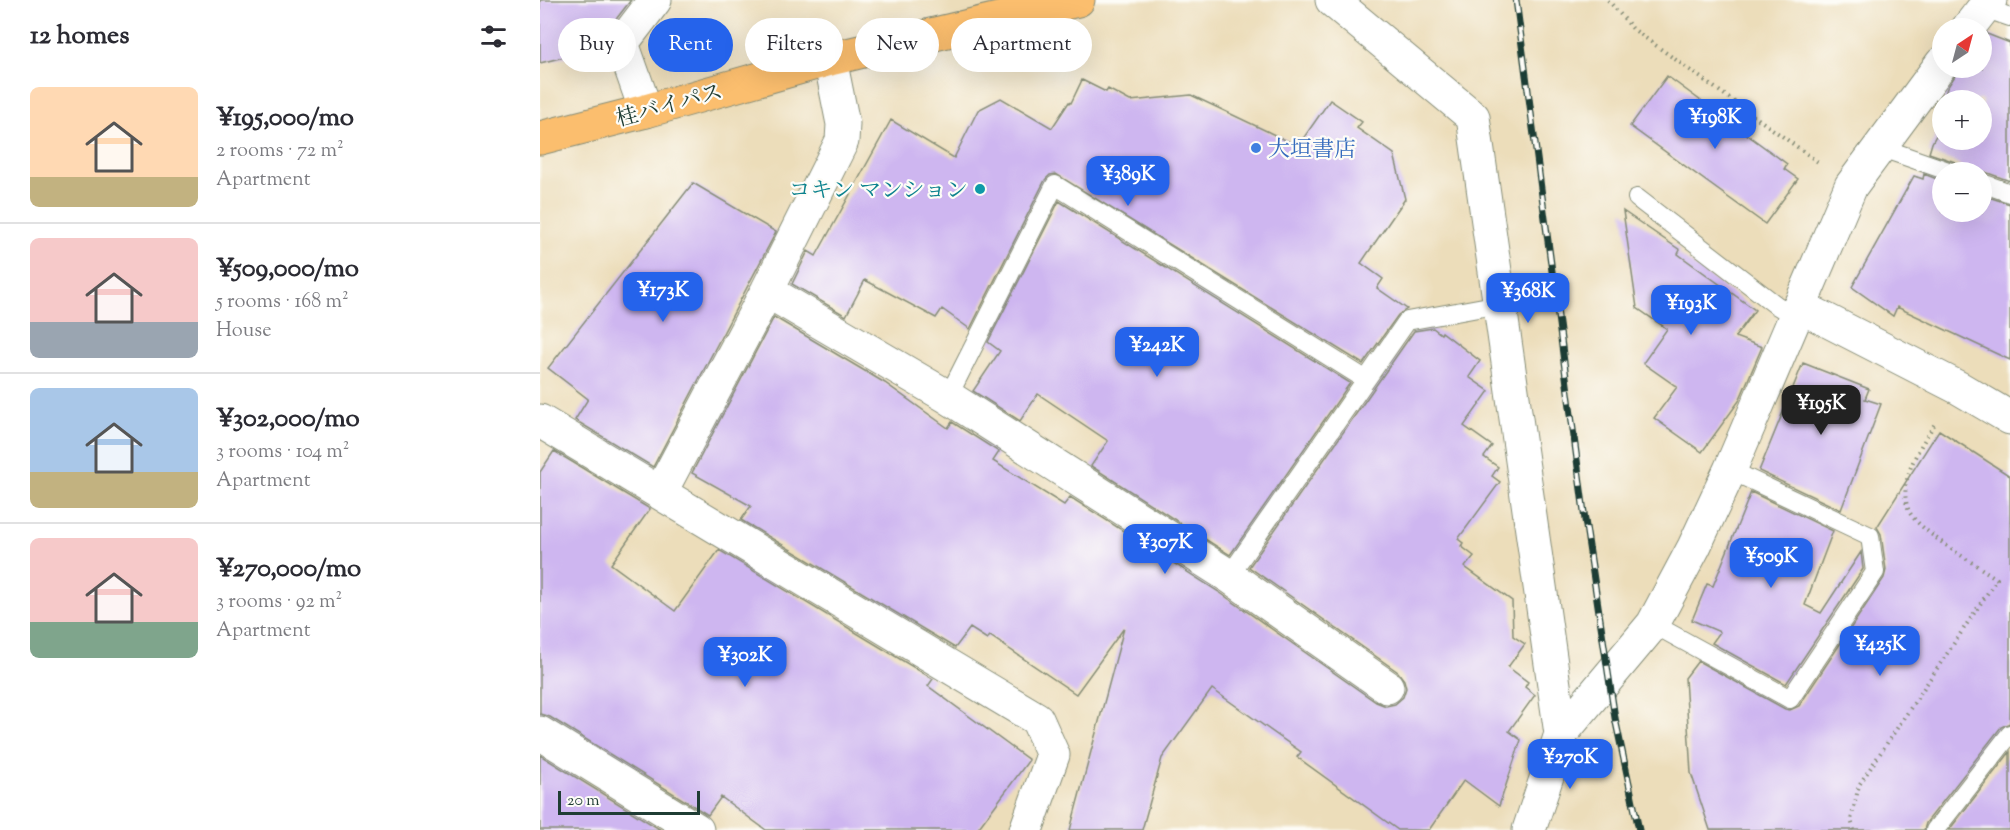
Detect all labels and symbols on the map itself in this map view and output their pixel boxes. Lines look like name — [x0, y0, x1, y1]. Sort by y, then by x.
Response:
north arrow — [1932, 18, 1992, 78]
street label: 桂バイパス — [613, 77, 727, 137]
pin: ¥198K — [1673, 99, 1757, 150]
place label: 大垣書店 — [1268, 135, 1356, 167]
marker: 大垣書店 — [1249, 141, 1263, 155]
pin: ¥389K — [1086, 156, 1170, 207]
place label: コキン マンション — [789, 176, 968, 208]
marker: コキン マンション — [973, 182, 987, 196]
pin: ¥173K — [621, 272, 705, 323]
pin: ¥368K — [1486, 273, 1570, 324]
pin: ¥193K — [1649, 285, 1733, 336]
pin: ¥242K — [1115, 327, 1199, 378]
pin: ¥195K — [1779, 385, 1863, 436]
pin: ¥307K — [1123, 524, 1207, 575]
pin: ¥509K — [1729, 538, 1813, 589]
pin: ¥425K — [1838, 626, 1922, 677]
pin: ¥302K — [703, 637, 787, 688]
pin: ¥270K — [1528, 739, 1612, 790]
scale bar — [558, 788, 700, 816]

